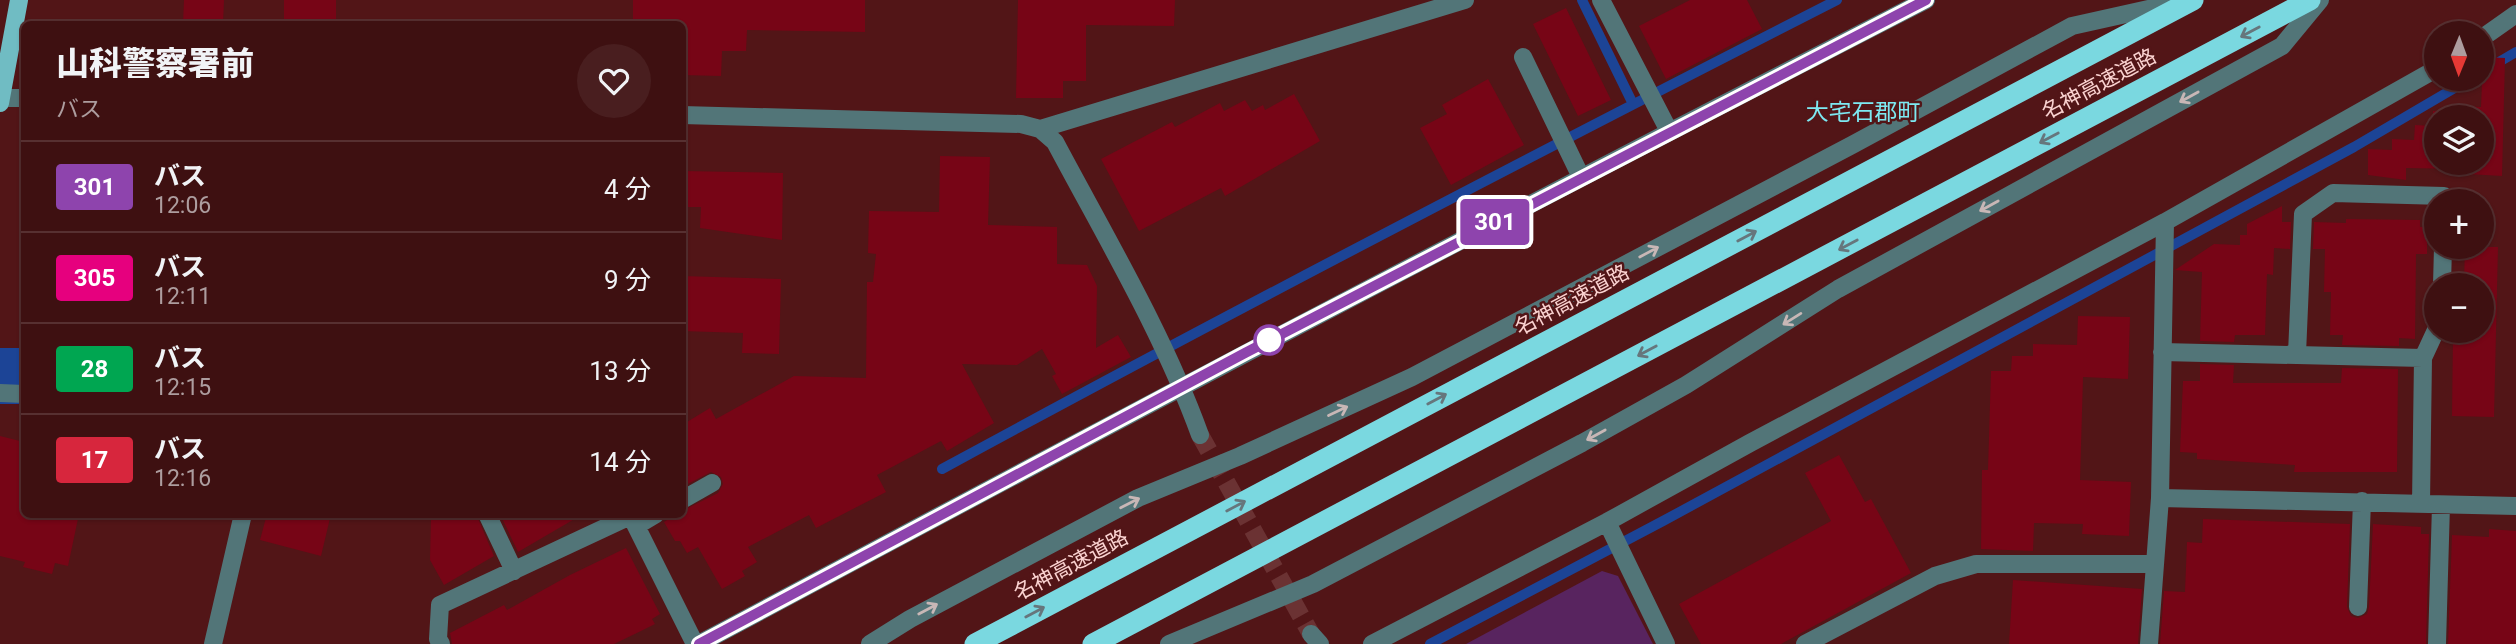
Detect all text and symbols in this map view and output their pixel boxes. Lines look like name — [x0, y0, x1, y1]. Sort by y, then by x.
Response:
north arrow — [2424, 21, 2494, 91]
map controls — [2424, 21, 2494, 343]
one-way arrow — [2240, 26, 2261, 39]
text: 山科警察署前 — [56, 44, 254, 83]
button: heart — [577, 44, 651, 118]
street label: 名神高速道路 — [2038, 44, 2160, 124]
one-way arrow — [2179, 91, 2200, 104]
text: バス — [56, 96, 102, 123]
district label: 大宅石郡町 — [1806, 99, 1921, 126]
button: layers — [2424, 105, 2494, 175]
one-way arrow — [2039, 132, 2060, 146]
text: バス — [154, 161, 206, 191]
text: 301 — [74, 173, 115, 201]
text: 4 分 — [604, 174, 651, 204]
button: + — [2424, 189, 2494, 259]
text: 12:06 — [154, 192, 211, 219]
line badge: 301 — [1455, 199, 1535, 245]
one-way arrow — [1980, 199, 2000, 213]
text: 301 — [1474, 208, 1516, 236]
one-way arrow — [1736, 228, 1757, 242]
one-way arrow — [1838, 239, 1859, 252]
one-way arrow — [1639, 245, 1659, 259]
text: バス — [154, 252, 206, 282]
street label: 名神高速道路 — [1511, 260, 1633, 340]
text: 305 — [74, 264, 115, 292]
text: 9 分 — [604, 265, 651, 295]
button: − — [2424, 273, 2494, 343]
text: 12:11 — [154, 283, 211, 310]
one-way arrow — [1782, 312, 1802, 326]
unlabelled marker — [1254, 325, 1284, 355]
text: バス — [154, 343, 206, 373]
one-way arrow — [1637, 345, 1658, 359]
text: 28 — [81, 355, 108, 383]
text: 13 分 — [589, 356, 651, 386]
text: 12:15 — [154, 374, 211, 401]
one-way arrow — [1427, 392, 1447, 406]
one-way arrow — [1327, 404, 1348, 417]
one-way arrow — [1587, 428, 1607, 442]
text: バス — [154, 434, 206, 464]
text: 17 — [81, 446, 108, 474]
text: 14 分 — [589, 447, 651, 477]
text: 12:16 — [154, 465, 211, 492]
one-way arrow — [1119, 496, 1139, 510]
one-way arrow — [1225, 498, 1246, 512]
street label: 名神高速道路 — [1010, 525, 1132, 605]
one-way arrow — [918, 602, 938, 616]
one-way arrow — [1024, 605, 1045, 618]

